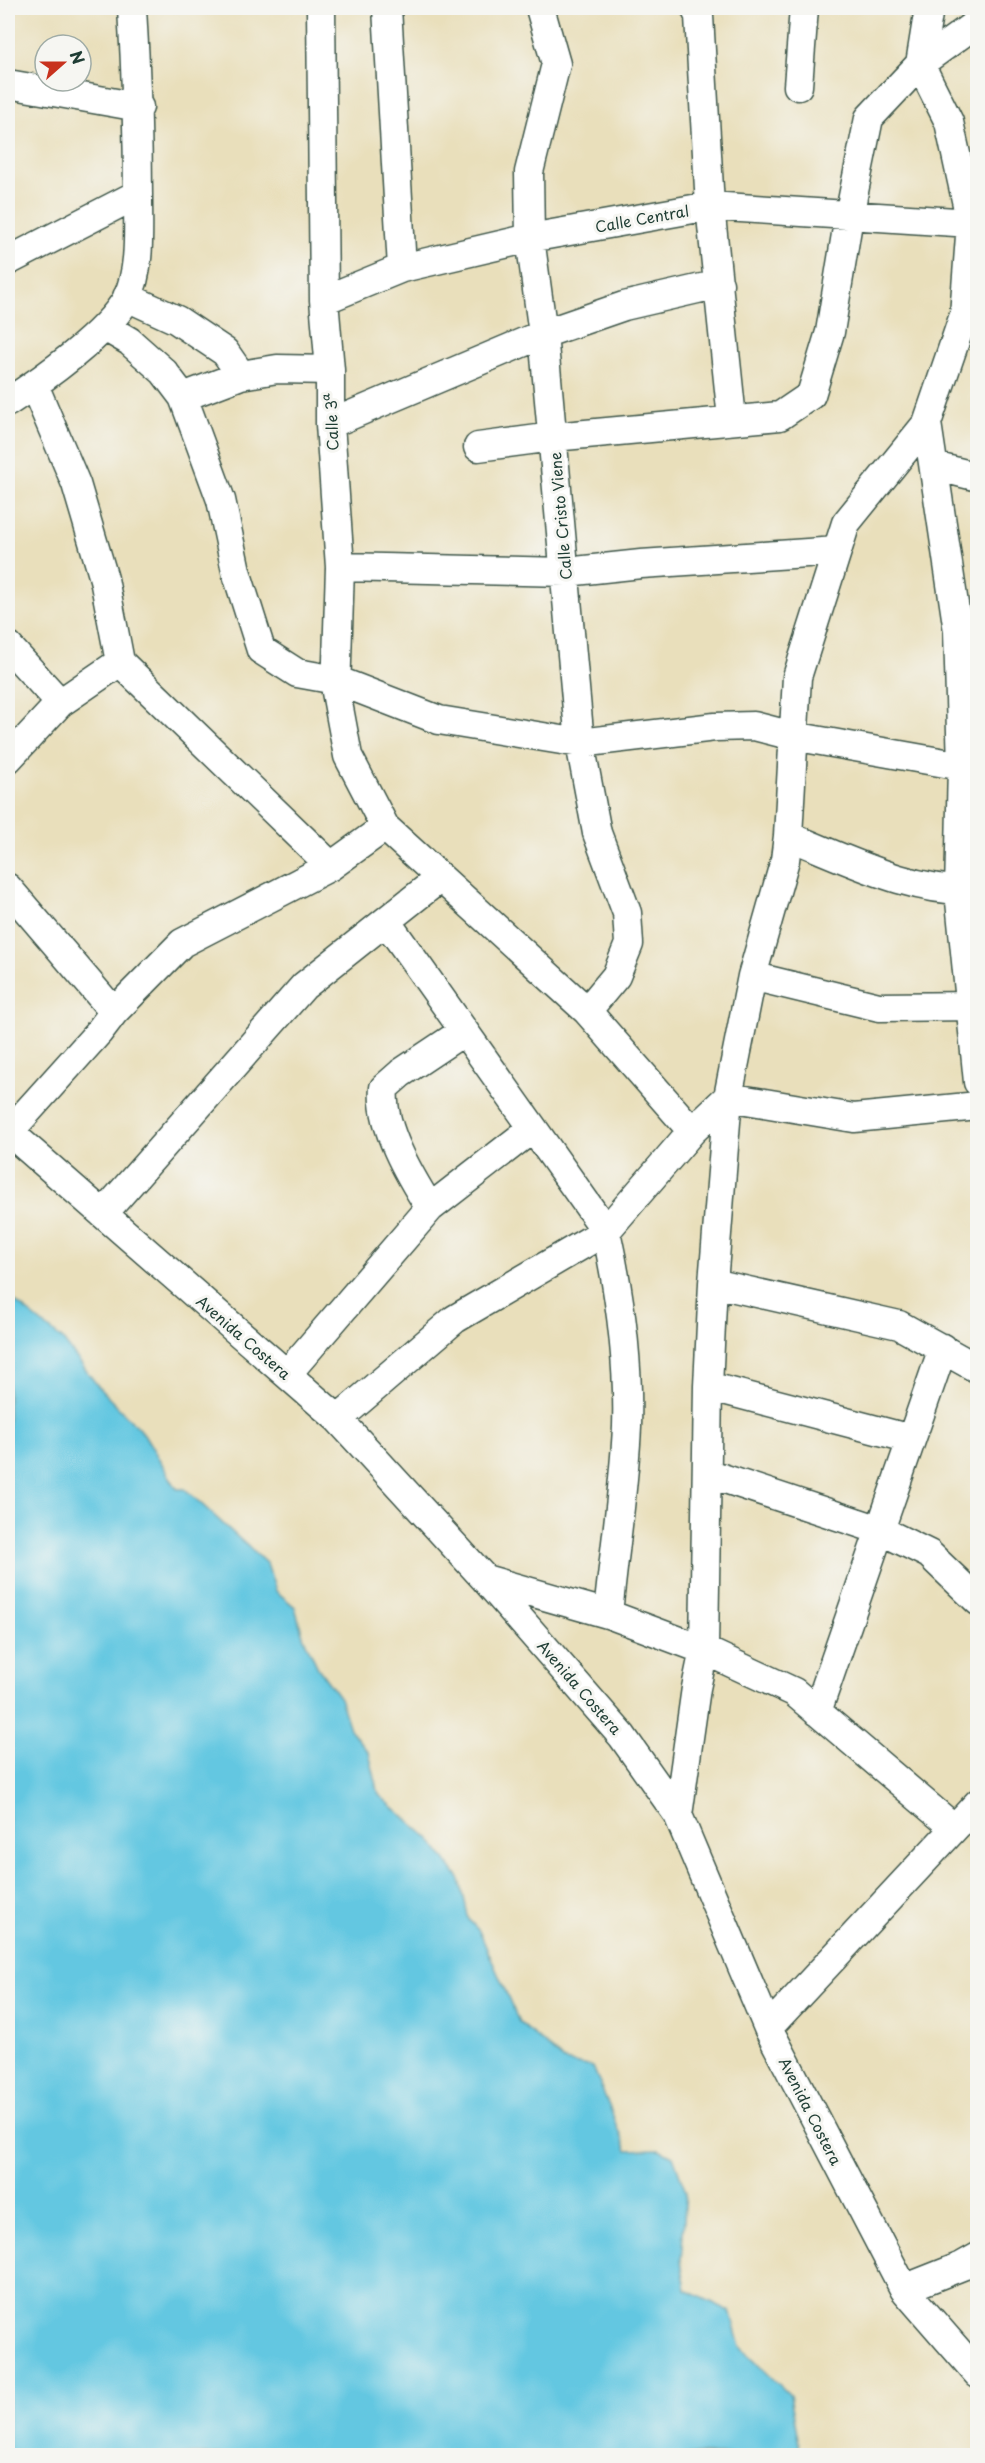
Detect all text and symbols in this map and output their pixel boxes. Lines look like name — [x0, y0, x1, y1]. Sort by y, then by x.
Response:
north arrow — [33, 33, 93, 93]
text: N — [64, 47, 91, 67]
street label: Calle Central — [593, 198, 691, 238]
street label: Calle 3ª — [319, 393, 343, 451]
street label: Calle Cristo Viene — [543, 451, 577, 581]
street label: Avenida Costera — [192, 1289, 297, 1385]
street label: Avenida Costera — [532, 1635, 628, 1740]
street label: Avenida Costera — [774, 2053, 848, 2170]

